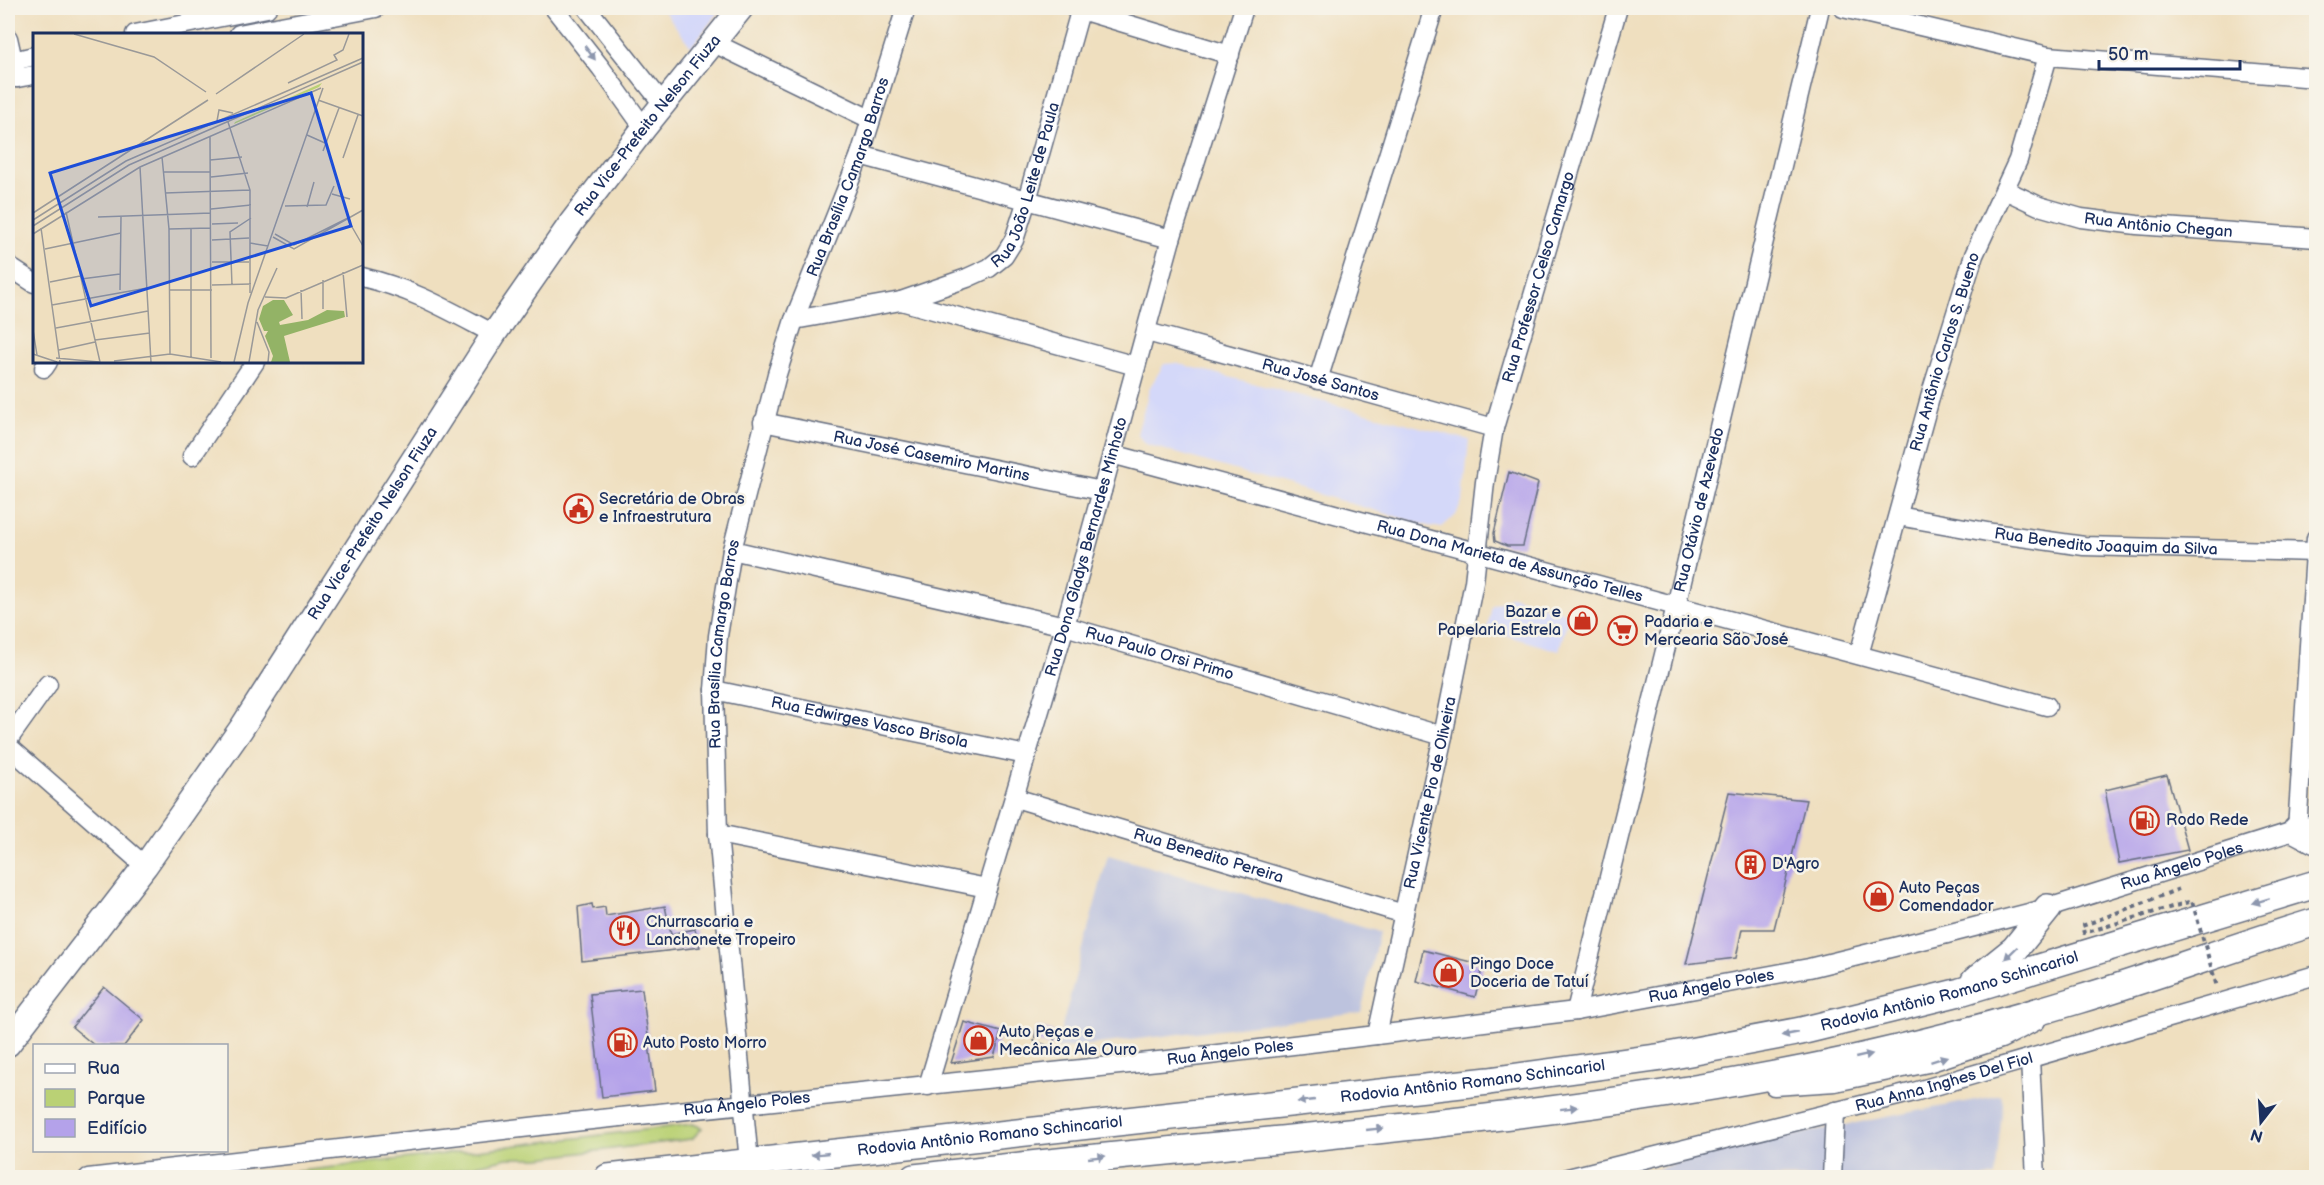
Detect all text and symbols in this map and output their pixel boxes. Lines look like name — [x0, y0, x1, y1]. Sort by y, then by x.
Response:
street label: Rua Vice-Prefeito Nelson Fiuza — [570, 31, 725, 220]
inset map — [33, 33, 363, 363]
scale bar — [2099, 33, 2240, 71]
text: 50 m — [2108, 44, 2149, 65]
one-way arrow — [583, 46, 595, 61]
street label: Rua Brasília Camargo Barros — [803, 75, 893, 279]
street label: Rua João Leite de Paula — [987, 100, 1063, 272]
street label: Rua Professor Celso Camargo — [1498, 169, 1579, 385]
street label: Rua Antônio Chegan — [2083, 209, 2233, 241]
street label: Rua Antônio Carlos S. Bueno — [1906, 250, 1984, 454]
street label: Rua José Santos — [1260, 355, 1381, 405]
street label: Rua Dona Gladys Bernardes Minhoto — [1041, 415, 1131, 679]
street label: Rua Vice-Prefeito Nelson Fiuza — [304, 423, 441, 624]
street label: Rua Otávio de Azevedo — [1670, 425, 1728, 594]
street label: Rua José Casemiro Martins — [832, 427, 1032, 486]
place label: Secretária de Obras e Infraestrutura — [599, 490, 745, 527]
public building icon: Secretária de Obras e Infraestrutura — [562, 492, 594, 524]
street label: Rua Dona Marieta de Assunção Telles — [1375, 516, 1645, 606]
street label: Rua Benedito Joaquim da Silva — [1993, 524, 2218, 559]
street label: Rua Brasília Camargo Barros — [704, 537, 744, 749]
place label: Bazar e Papelaria Estrela — [1438, 603, 1561, 640]
shop icon: Bazar e Papelaria Estrela — [1566, 605, 1598, 637]
place label: Padaria e Mercearia São José — [1644, 613, 1789, 650]
supermarket icon: Padaria e Mercearia São José — [1607, 615, 1639, 647]
street label: Rua Paulo Orsi Primo — [1083, 623, 1236, 684]
street label: Rua Edwirges Vasco Brisola — [769, 693, 970, 752]
street label: Rua Vicente Pio de Oliveira — [1400, 695, 1460, 891]
fuel station icon: Rodo Rede — [2129, 804, 2161, 836]
place label: Rodo Rede — [2166, 811, 2249, 830]
street label: Rua Benedito Pereira — [1131, 824, 1286, 887]
street label: Rua Ângelo Poles — [2118, 838, 2246, 894]
building icon: D'Agro — [1735, 848, 1767, 880]
place label: D'Agro — [1772, 855, 1820, 874]
place label: Auto Peças Comendador — [1899, 879, 1994, 916]
shop icon: Auto Peças Comendador — [1862, 881, 1894, 913]
one-way arrow — [2252, 897, 2270, 906]
place label: Churrascaria e Lanchonete Tropeiro — [646, 913, 796, 950]
restaurant icon: Churrascaria e Lanchonete Tropeiro — [609, 915, 641, 947]
one-way arrow — [2004, 945, 2018, 959]
street label: Rodovia Antônio Romano Schincariol — [1819, 947, 2081, 1035]
place label: Pingo Doce Doceria de Tatuí — [1470, 955, 1589, 992]
shop icon: Pingo Doce Doceria de Tatuí — [1433, 957, 1465, 989]
street label: Rua Ângelo Poles — [1647, 965, 1776, 1007]
place label: Auto Peças e Mecânica Ale Ouro — [999, 1023, 1137, 1060]
shop icon: Auto Peças e Mecânica Ale Ouro — [962, 1025, 994, 1057]
fuel station icon: Auto Posto Morro — [606, 1027, 638, 1059]
one-way arrow — [1781, 1029, 1799, 1039]
place label: Auto Posto Morro — [643, 1034, 767, 1053]
street label: Rua Ângelo Poles — [1166, 1036, 1295, 1070]
legend — [33, 1044, 228, 1152]
street label: Rua Anna Inghes Del Fiol — [1853, 1048, 2035, 1116]
one-way arrow — [1855, 1051, 1874, 1060]
one-way arrow — [1930, 1054, 1948, 1063]
street label: Rodovia Antônio Romano Schincariol — [1339, 1056, 1606, 1107]
text: Rua — [87, 1058, 120, 1079]
text: Parque — [87, 1088, 145, 1109]
street label: Rua Ângelo Poles — [682, 1088, 811, 1120]
north arrow — [2231, 1092, 2291, 1152]
one-way arrow — [1296, 1096, 1315, 1106]
one-way arrow — [1559, 1103, 1578, 1113]
street label: Rodovia Antônio Romano Schincariol — [856, 1112, 1123, 1160]
text: Edifício — [87, 1118, 147, 1139]
one-way arrow — [1365, 1124, 1384, 1134]
text: N — [2249, 1124, 2266, 1146]
one-way arrow — [810, 1149, 829, 1159]
one-way arrow — [1088, 1152, 1107, 1162]

